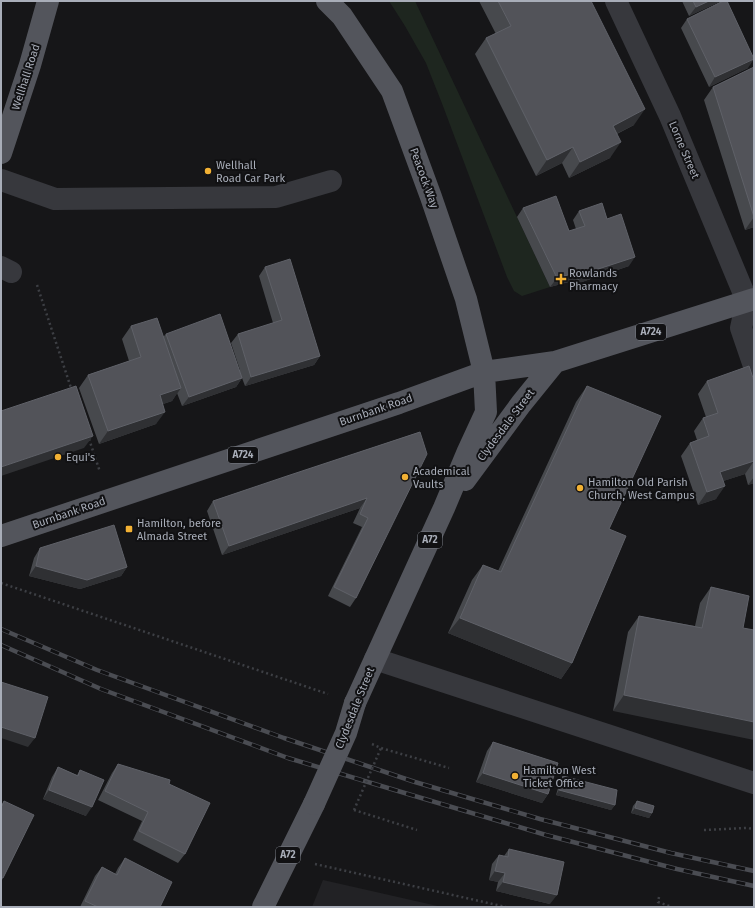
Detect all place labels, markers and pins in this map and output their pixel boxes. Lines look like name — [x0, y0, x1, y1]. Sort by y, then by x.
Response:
place label: Wellhall Road Car Park — [216, 159, 285, 185]
marker: Wellhall Road Car Park — [203, 166, 213, 176]
place label: Rowlands Pharmacy — [569, 267, 619, 293]
marker: Rowlands Pharmacy — [556, 274, 566, 284]
place label: Equi's — [66, 451, 95, 464]
marker: Equi's — [53, 452, 63, 462]
place label: Academical Vaults — [413, 465, 470, 491]
marker: Academical Vaults — [400, 472, 410, 482]
place label: Hamilton Old Parish Church, West Campus — [588, 476, 695, 502]
marker: Hamilton Old Parish Church, West Campus — [575, 483, 585, 493]
place label: Hamilton, before Almada Street — [137, 517, 221, 543]
marker: Hamilton, before Almada Street — [124, 524, 134, 534]
place label: Hamilton West Ticket Office — [523, 764, 596, 790]
marker: Hamilton West Ticket Office — [510, 771, 520, 781]

